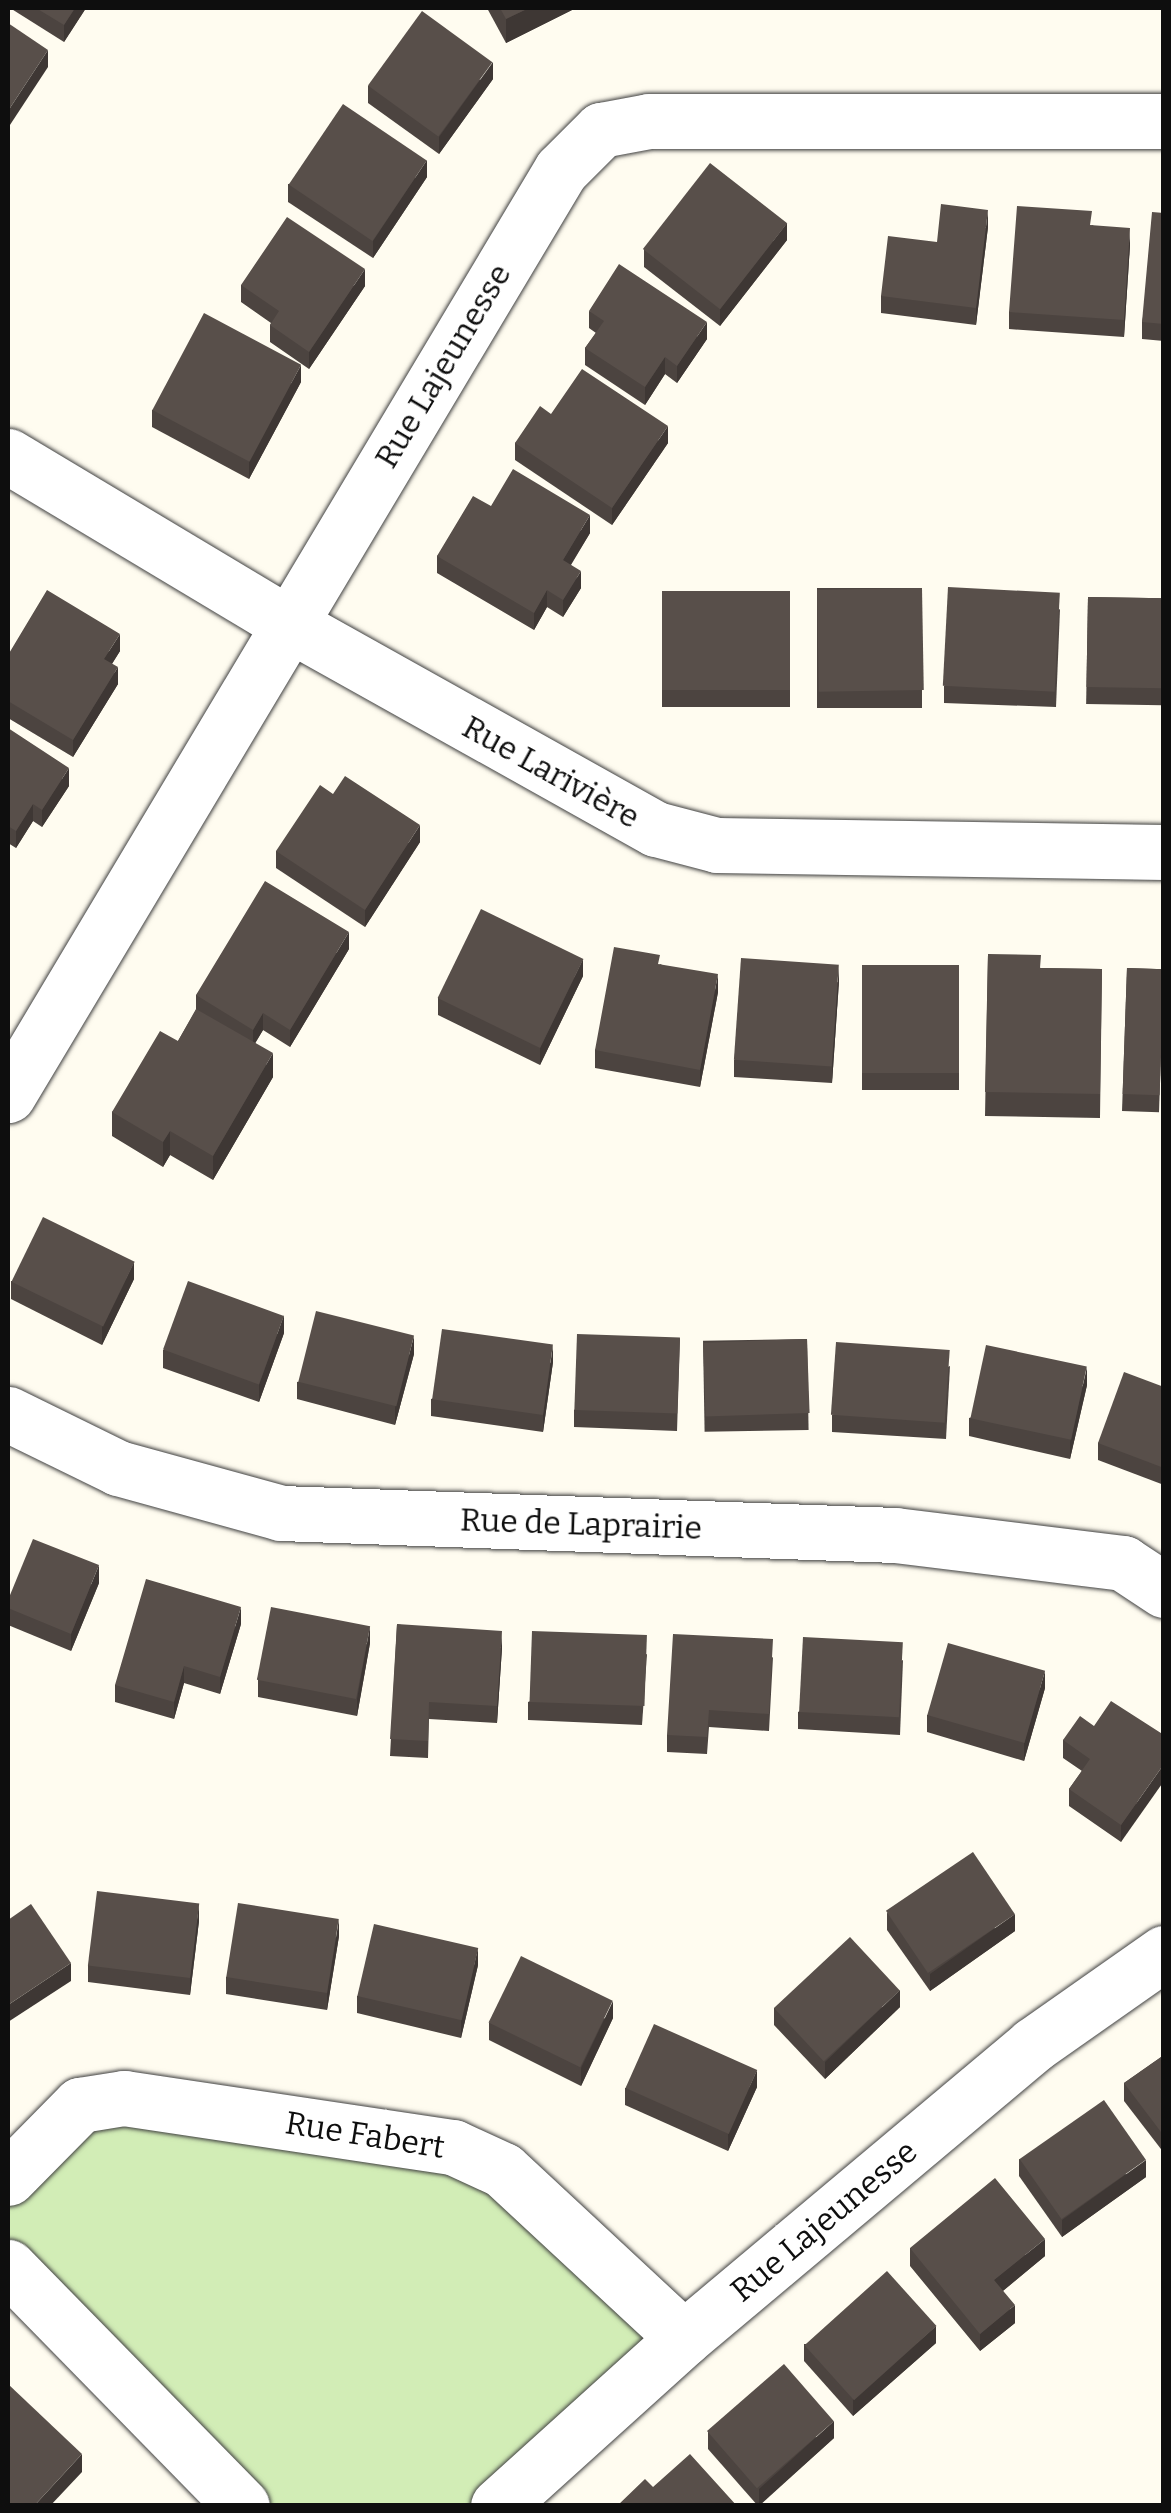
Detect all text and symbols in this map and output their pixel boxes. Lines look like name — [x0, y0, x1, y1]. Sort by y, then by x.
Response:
street label: Rue Lajeunesse — [367, 257, 519, 475]
street label: Rue Larivière — [456, 708, 646, 836]
street label: Rue de Laprairie — [459, 1501, 703, 1547]
street label: Rue Fabert — [283, 2103, 447, 2167]
street label: Rue Lajeunesse — [723, 2132, 925, 2310]

